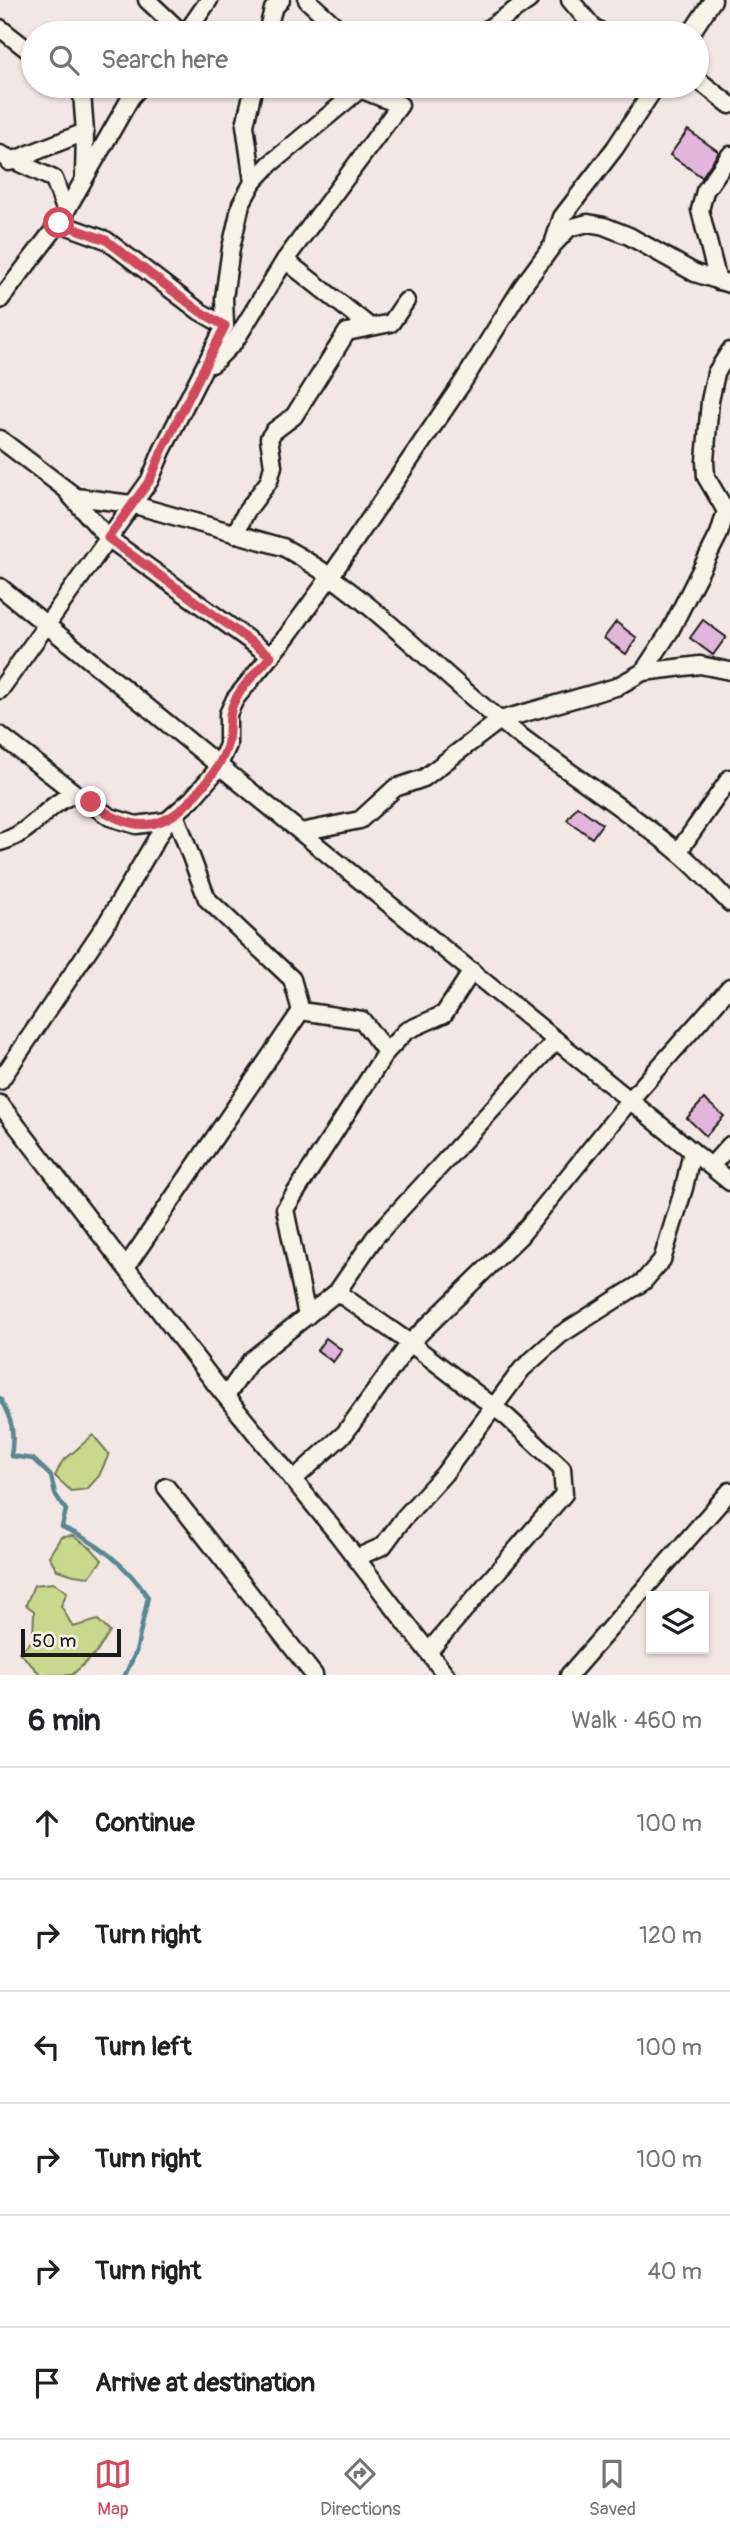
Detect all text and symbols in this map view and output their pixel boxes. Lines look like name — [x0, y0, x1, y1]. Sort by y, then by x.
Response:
search box — [21, 21, 709, 98]
icon: search — [45, 41, 83, 79]
text: Search here — [101, 44, 228, 76]
route start — [43, 207, 74, 238]
route end — [75, 786, 106, 817]
map controls — [646, 1591, 709, 1654]
button: layers — [646, 1591, 709, 1654]
scale bar — [21, 1626, 121, 1658]
text: 50 m — [32, 1629, 76, 1653]
text: 6 min — [28, 1702, 101, 1739]
text: Walk · 460 m — [571, 1706, 702, 1735]
icon: ahead — [28, 1804, 66, 1842]
text: Continue — [95, 1807, 195, 1839]
text: 100 m — [636, 1809, 702, 1838]
icon: right — [28, 1916, 66, 1954]
text: Turn right — [95, 1919, 201, 1951]
text: 120 m — [639, 1921, 702, 1950]
icon: left — [28, 2028, 66, 2066]
text: Turn left — [95, 2031, 191, 2063]
text: 100 m — [636, 2033, 702, 2062]
icon: right — [28, 2140, 66, 2178]
text: Turn right — [95, 2143, 201, 2175]
text: 100 m — [636, 2145, 702, 2174]
icon: right — [28, 2252, 66, 2290]
text: Turn right — [95, 2255, 201, 2287]
text: 40 m — [648, 2257, 702, 2286]
icon: arrive — [28, 2364, 66, 2402]
text: Arrive at destination — [95, 2367, 315, 2399]
tab: Map — [94, 2455, 132, 2521]
tab: Directions — [320, 2455, 401, 2521]
tab: Saved — [589, 2455, 636, 2521]

